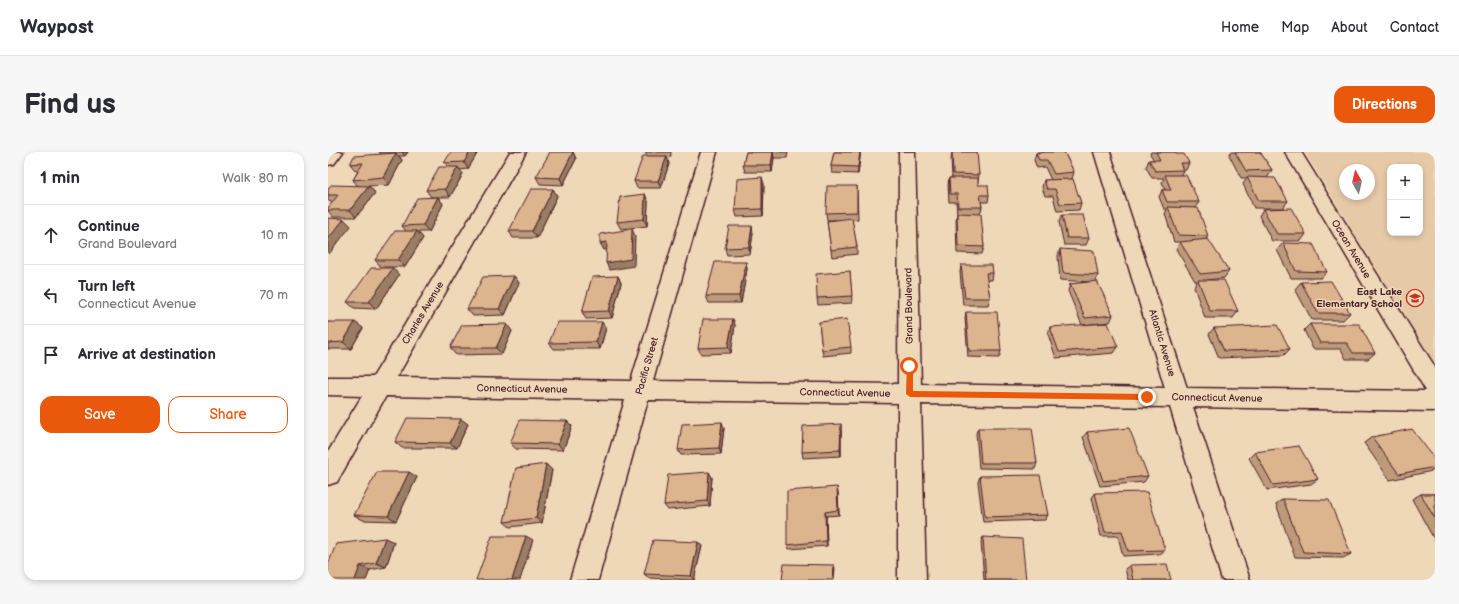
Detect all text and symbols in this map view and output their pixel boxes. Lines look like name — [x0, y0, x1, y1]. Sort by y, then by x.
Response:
text: Waypost — [20, 16, 94, 39]
text: Home — [1221, 19, 1259, 36]
text: Map — [1281, 19, 1309, 36]
text: About — [1331, 19, 1368, 36]
text: Contact — [1390, 19, 1439, 36]
button: Directions — [1334, 86, 1435, 123]
text: Find us — [24, 88, 116, 121]
north arrow — [1339, 164, 1375, 200]
map controls — [1387, 164, 1423, 236]
button: + — [1387, 164, 1423, 200]
text: 1 min — [40, 168, 80, 188]
text: Walk · 80 m — [222, 170, 288, 186]
button: − — [1387, 200, 1423, 236]
text: Continue — [78, 217, 140, 236]
street label: Ocean Avenue — [1329, 217, 1373, 281]
icon: ahead — [40, 224, 62, 246]
text: 10 m — [261, 227, 288, 243]
text: Grand Boulevard — [78, 236, 177, 252]
street label: Grand Boulevard — [902, 268, 916, 344]
text: Turn left — [78, 277, 135, 296]
street label: Charles Avenue — [400, 279, 447, 347]
icon: left — [40, 284, 62, 306]
place label: East Lake Elementary School — [1316, 286, 1402, 310]
text: 70 m — [260, 287, 288, 303]
school or university icon: East Lake Elementary School — [1405, 288, 1425, 308]
text: Connecticut Avenue — [78, 296, 196, 312]
street label: Atlantic Avenue — [1146, 308, 1178, 378]
street label: Pacific Street — [633, 336, 661, 396]
icon: arrive — [40, 344, 62, 366]
text: Arrive at destination — [78, 345, 216, 364]
route start — [900, 357, 918, 375]
street label: Connecticut Avenue — [476, 382, 568, 396]
street label: Connecticut Avenue — [799, 386, 891, 400]
route end — [1138, 388, 1156, 406]
street label: Connecticut Avenue — [1171, 391, 1263, 405]
button: Save — [40, 396, 160, 433]
button: Share — [168, 396, 288, 433]

